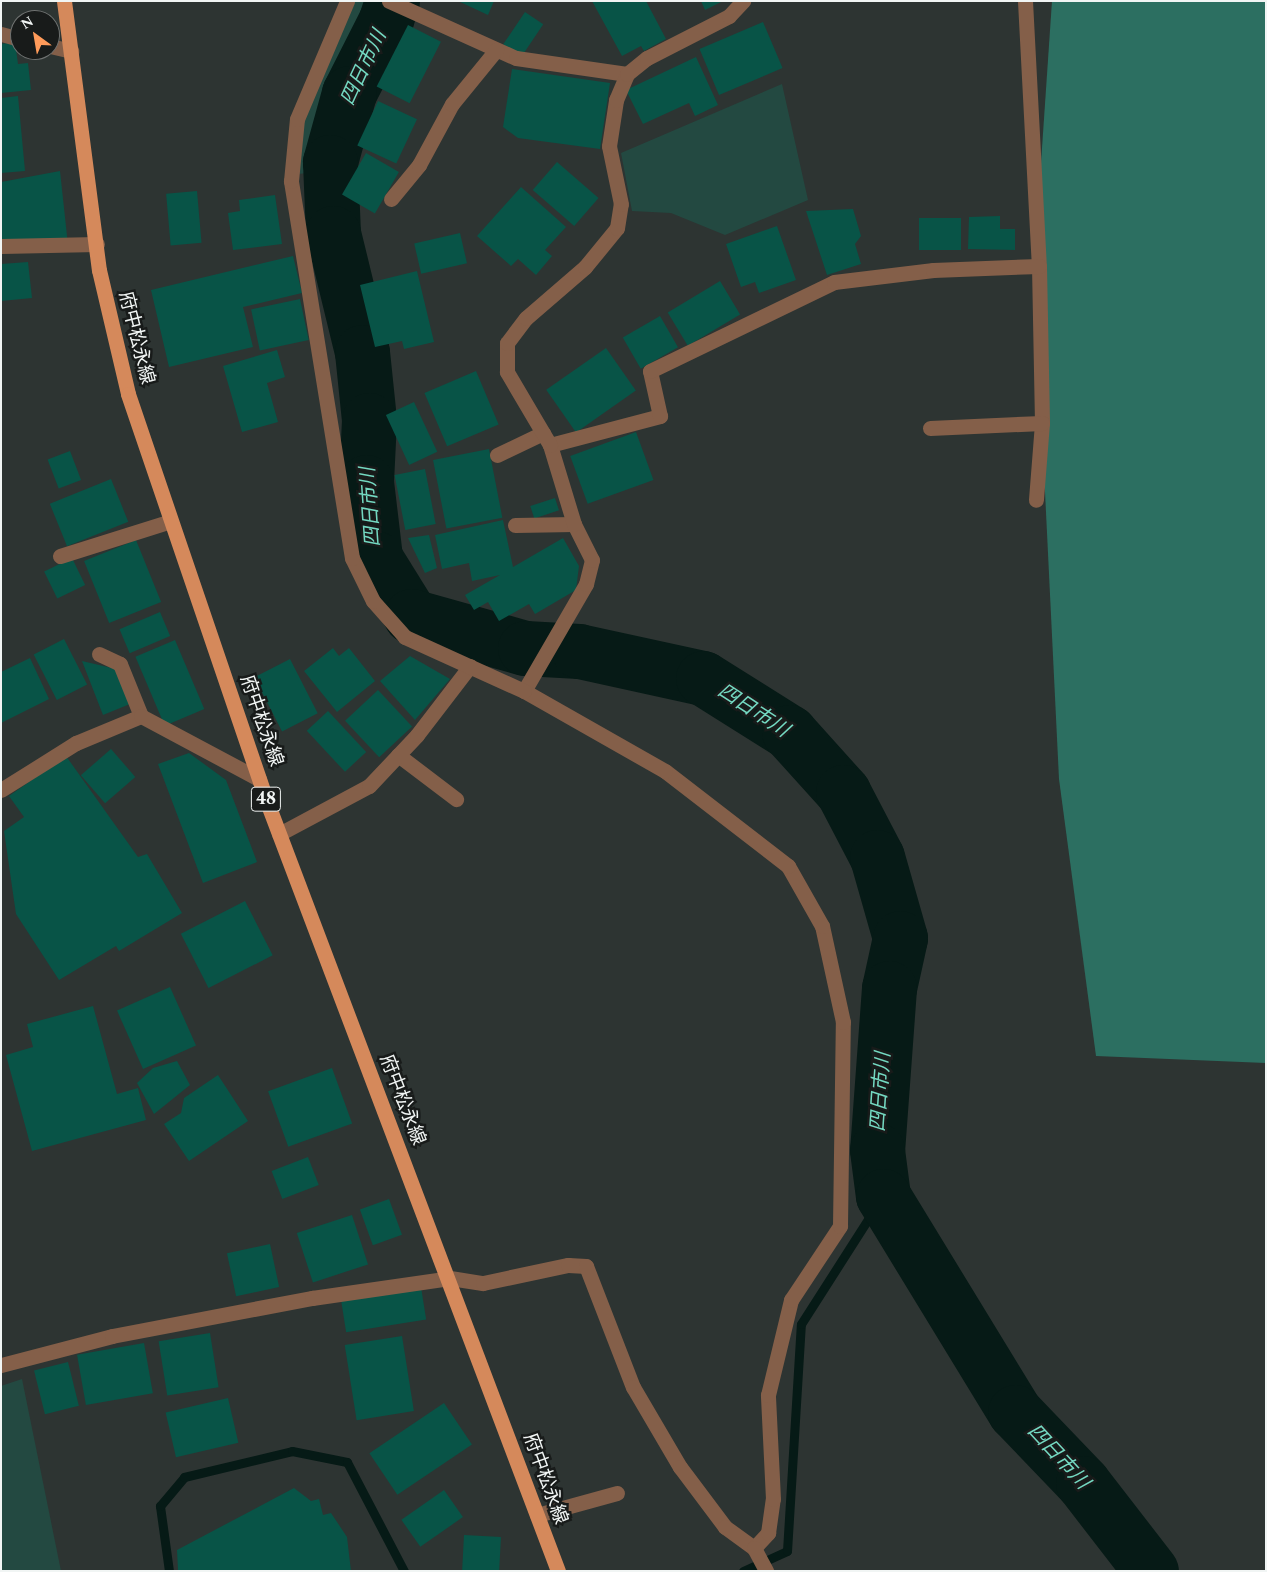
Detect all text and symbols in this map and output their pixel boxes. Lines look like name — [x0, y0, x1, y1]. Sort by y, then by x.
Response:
north arrow — [10, 10, 60, 60]
text: N — [17, 11, 38, 35]
water label: 四日市川 — [336, 27, 392, 109]
street label: 府中松永線 — [113, 289, 159, 387]
water label: 四日市川 — [356, 466, 386, 548]
street label: 府中松永線 — [235, 672, 287, 770]
water label: 四日市川 — [713, 679, 793, 743]
road number: 48 — [250, 784, 282, 814]
water label: 四日市川 — [866, 1051, 896, 1133]
street label: 府中松永線 — [374, 1052, 430, 1148]
water label: 四日市川 — [1022, 1420, 1094, 1494]
street label: 府中松永線 — [518, 1430, 572, 1528]

